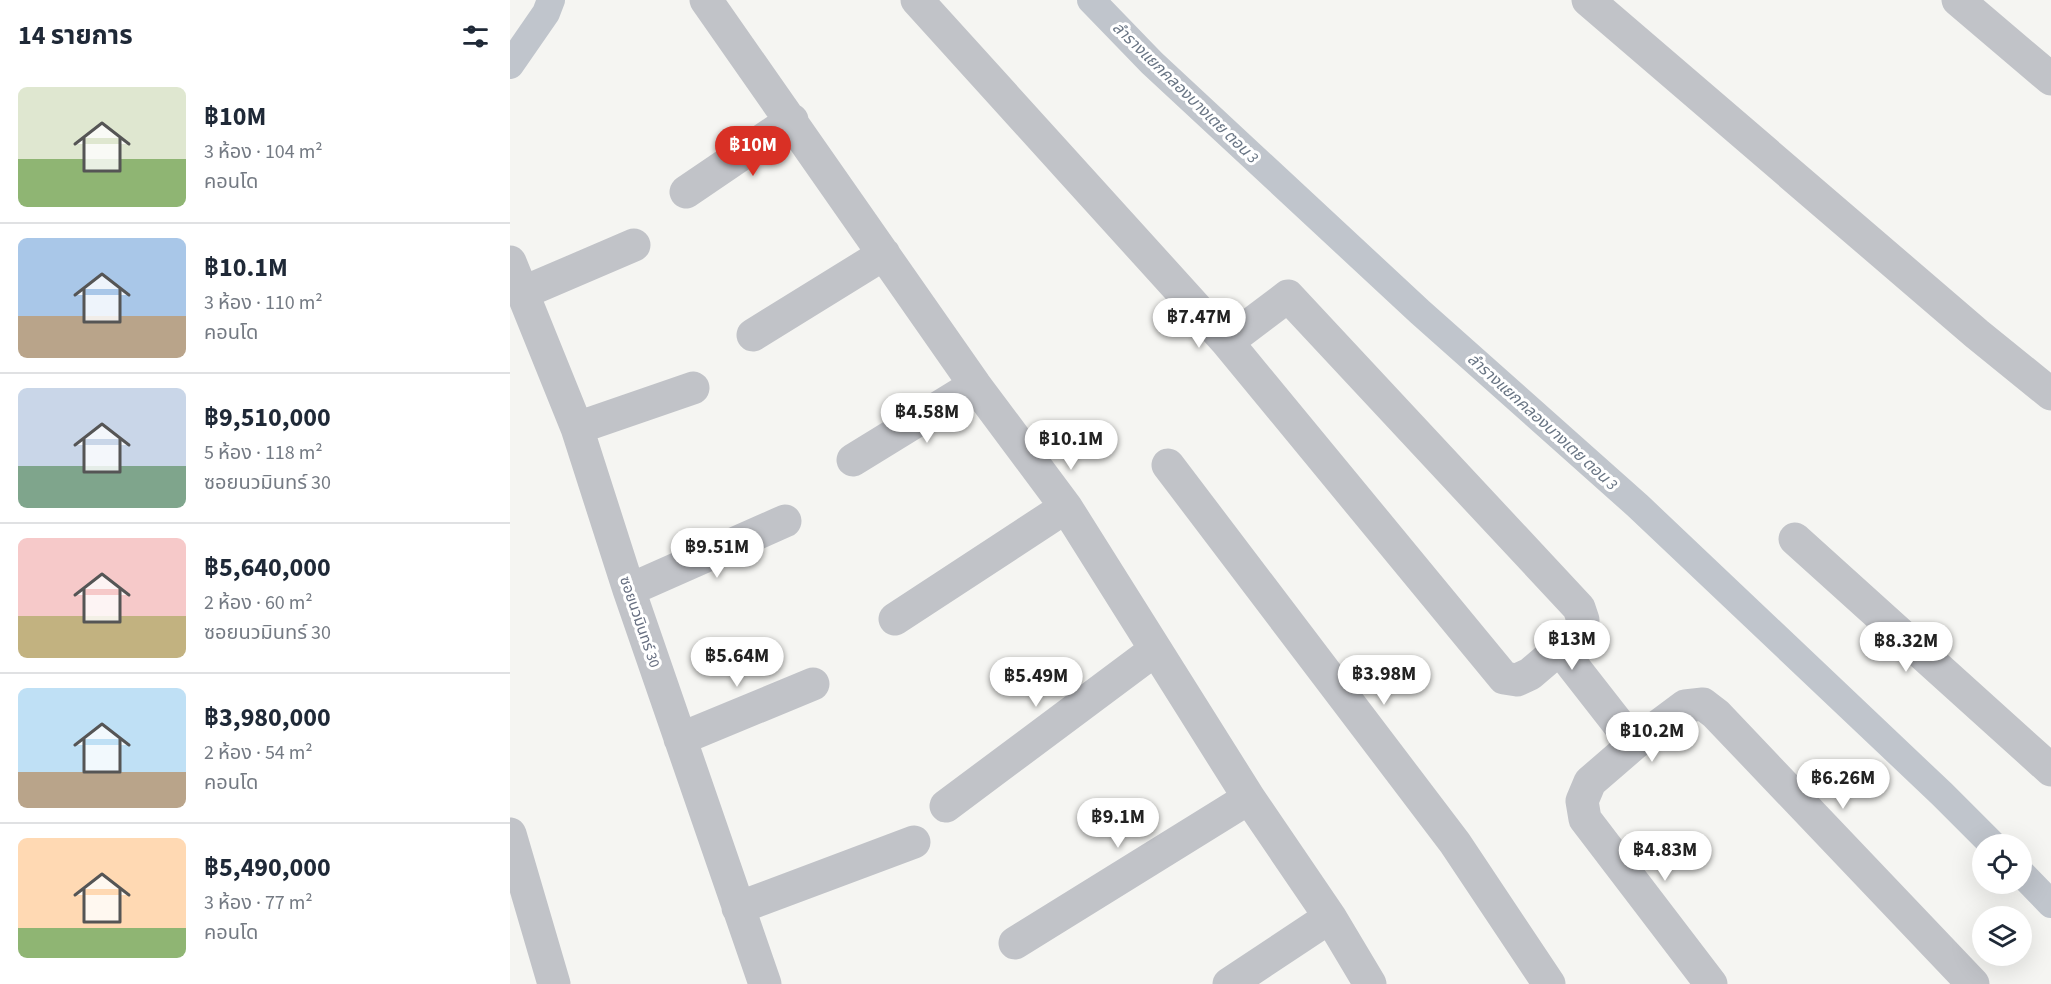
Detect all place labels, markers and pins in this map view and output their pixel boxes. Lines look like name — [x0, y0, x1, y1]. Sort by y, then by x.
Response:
pin: ฿10M — [717, 126, 789, 177]
pin: ฿7.47M — [1150, 298, 1248, 349]
pin: ฿4.58M — [878, 393, 976, 444]
pin: ฿10.1M — [1022, 420, 1120, 471]
pin: ฿9.51M — [668, 528, 766, 579]
pin: ฿13M — [1536, 620, 1608, 671]
pin: ฿8.32M — [1857, 622, 1955, 673]
pin: ฿5.64M — [688, 637, 786, 688]
pin: ฿3.98M — [1335, 655, 1433, 706]
pin: ฿5.49M — [987, 657, 1085, 708]
pin: ฿10.2M — [1603, 712, 1701, 763]
pin: ฿6.26M — [1794, 759, 1892, 810]
pin: ฿9.1M — [1076, 798, 1160, 849]
pin: ฿4.83M — [1616, 831, 1714, 882]

